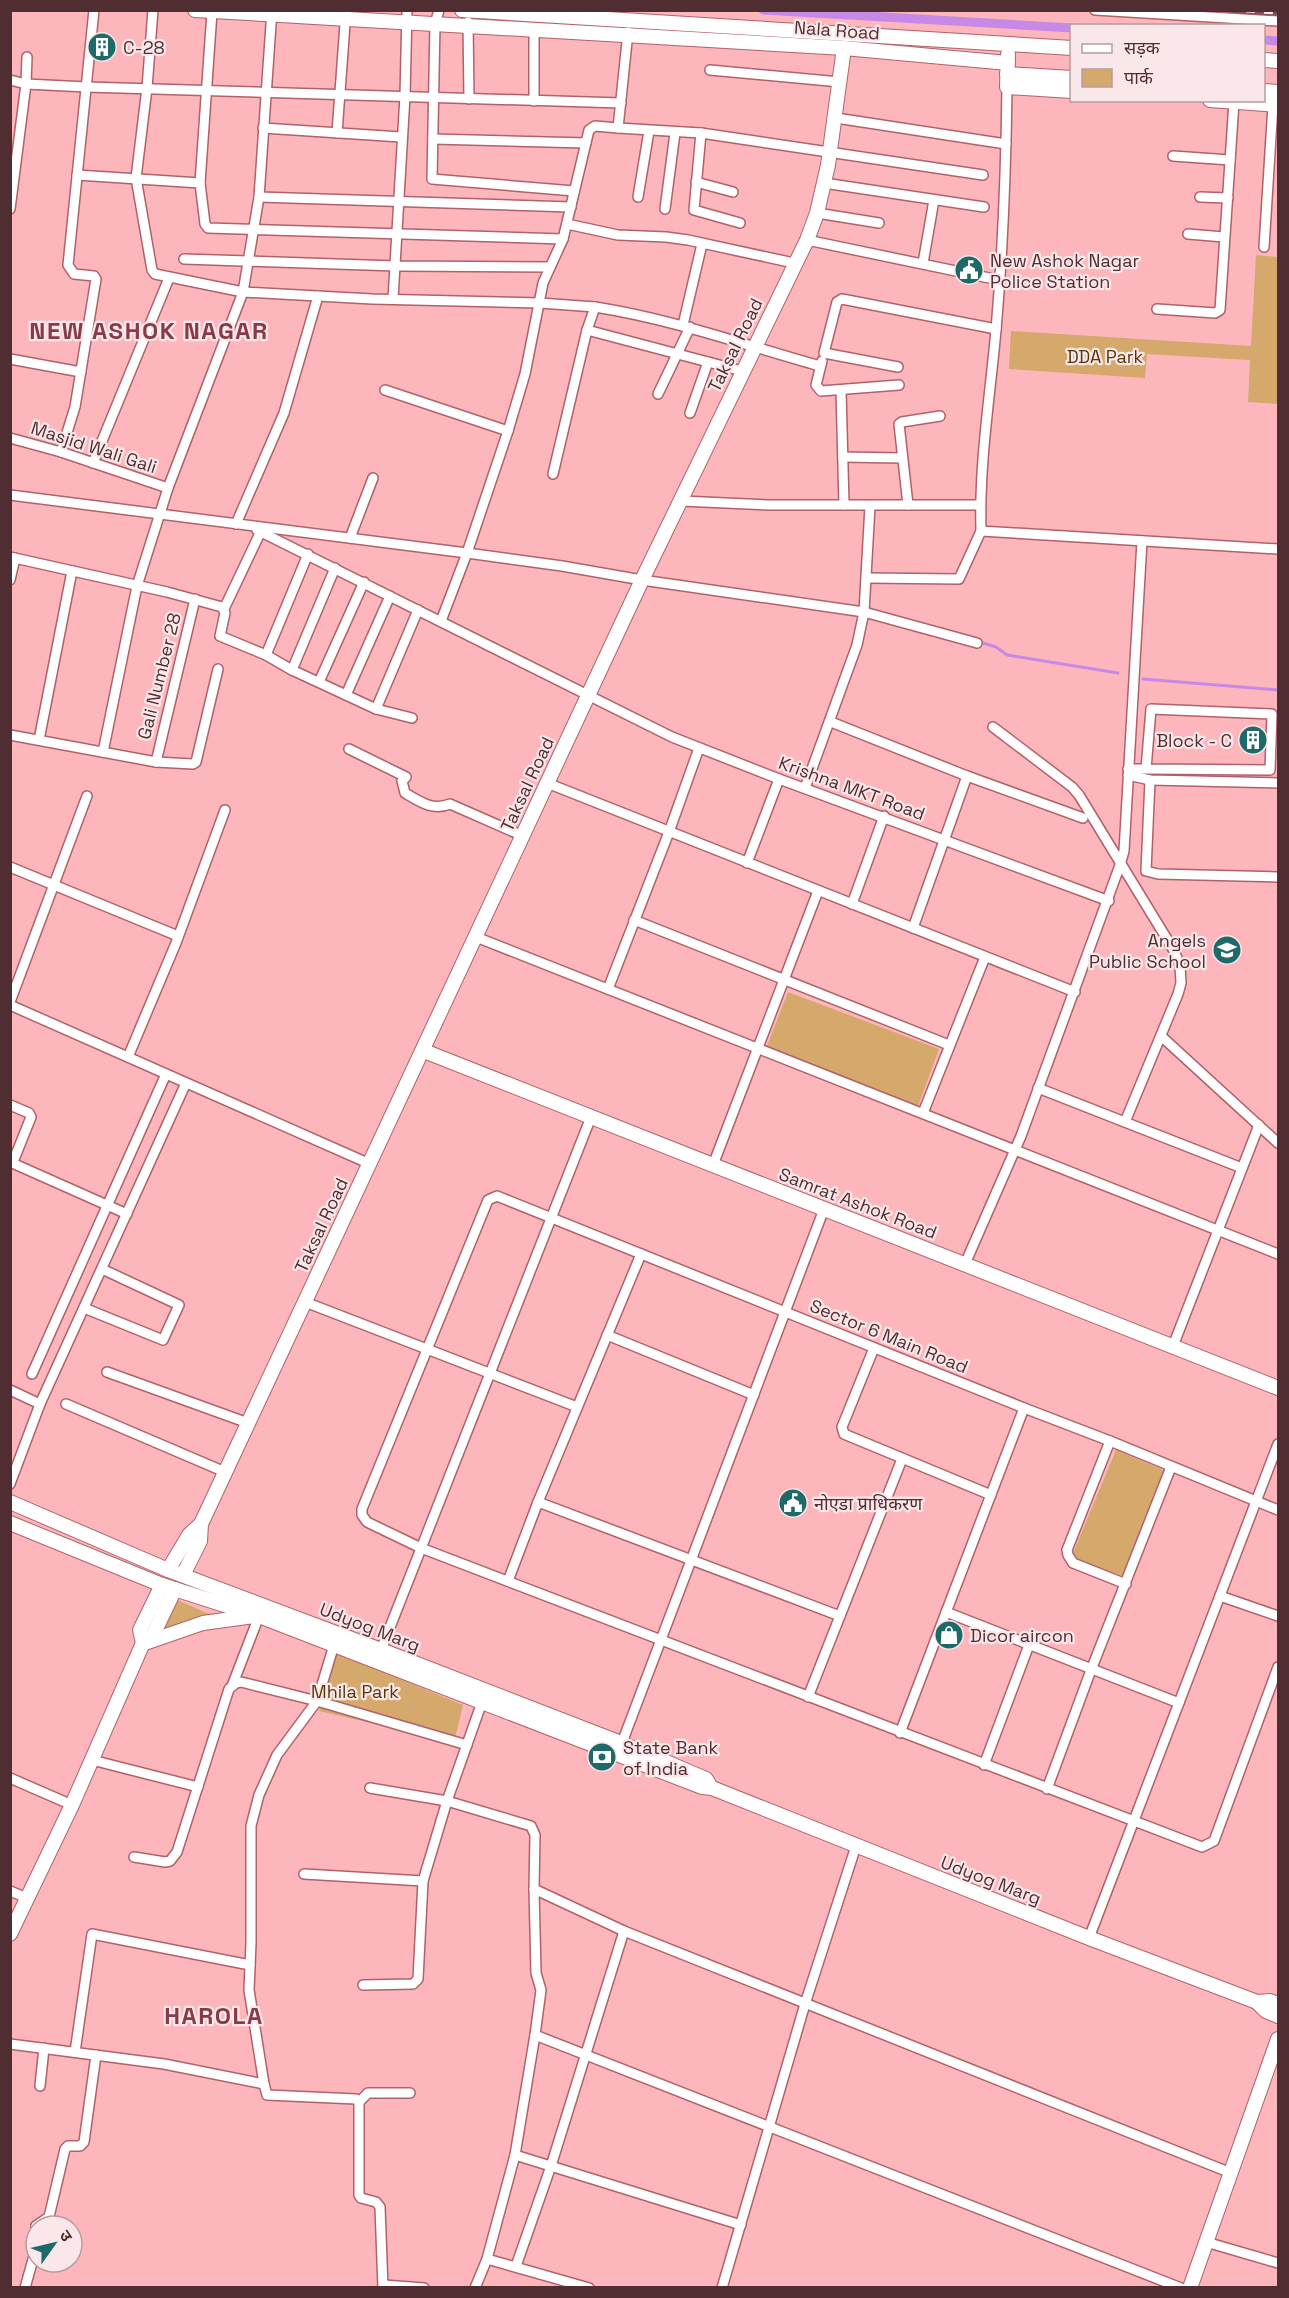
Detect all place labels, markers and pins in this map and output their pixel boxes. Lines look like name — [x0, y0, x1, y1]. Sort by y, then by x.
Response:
building icon: C-28 — [86, 31, 118, 63]
place label: C-28 — [123, 36, 165, 59]
place label: New Ashok Nagar Police Station — [990, 249, 1139, 293]
public building icon: New Ashok Nagar Police Station — [953, 254, 985, 286]
building icon: Block - C — [1237, 724, 1269, 756]
place label: Block - C — [1156, 729, 1232, 752]
place label: Angels Public School — [1089, 929, 1206, 973]
school or university icon: Angels Public School — [1211, 934, 1243, 966]
public building icon: नोएडा प्राधिकरण — [777, 1487, 809, 1519]
place label: नोएडा प्राधिकरण — [814, 1492, 923, 1515]
shop icon: Dicor aircon — [933, 1619, 965, 1651]
place label: Dicor aircon — [970, 1624, 1074, 1647]
place label: State Bank of India — [623, 1736, 719, 1780]
bank icon: State Bank of India — [586, 1741, 618, 1773]

